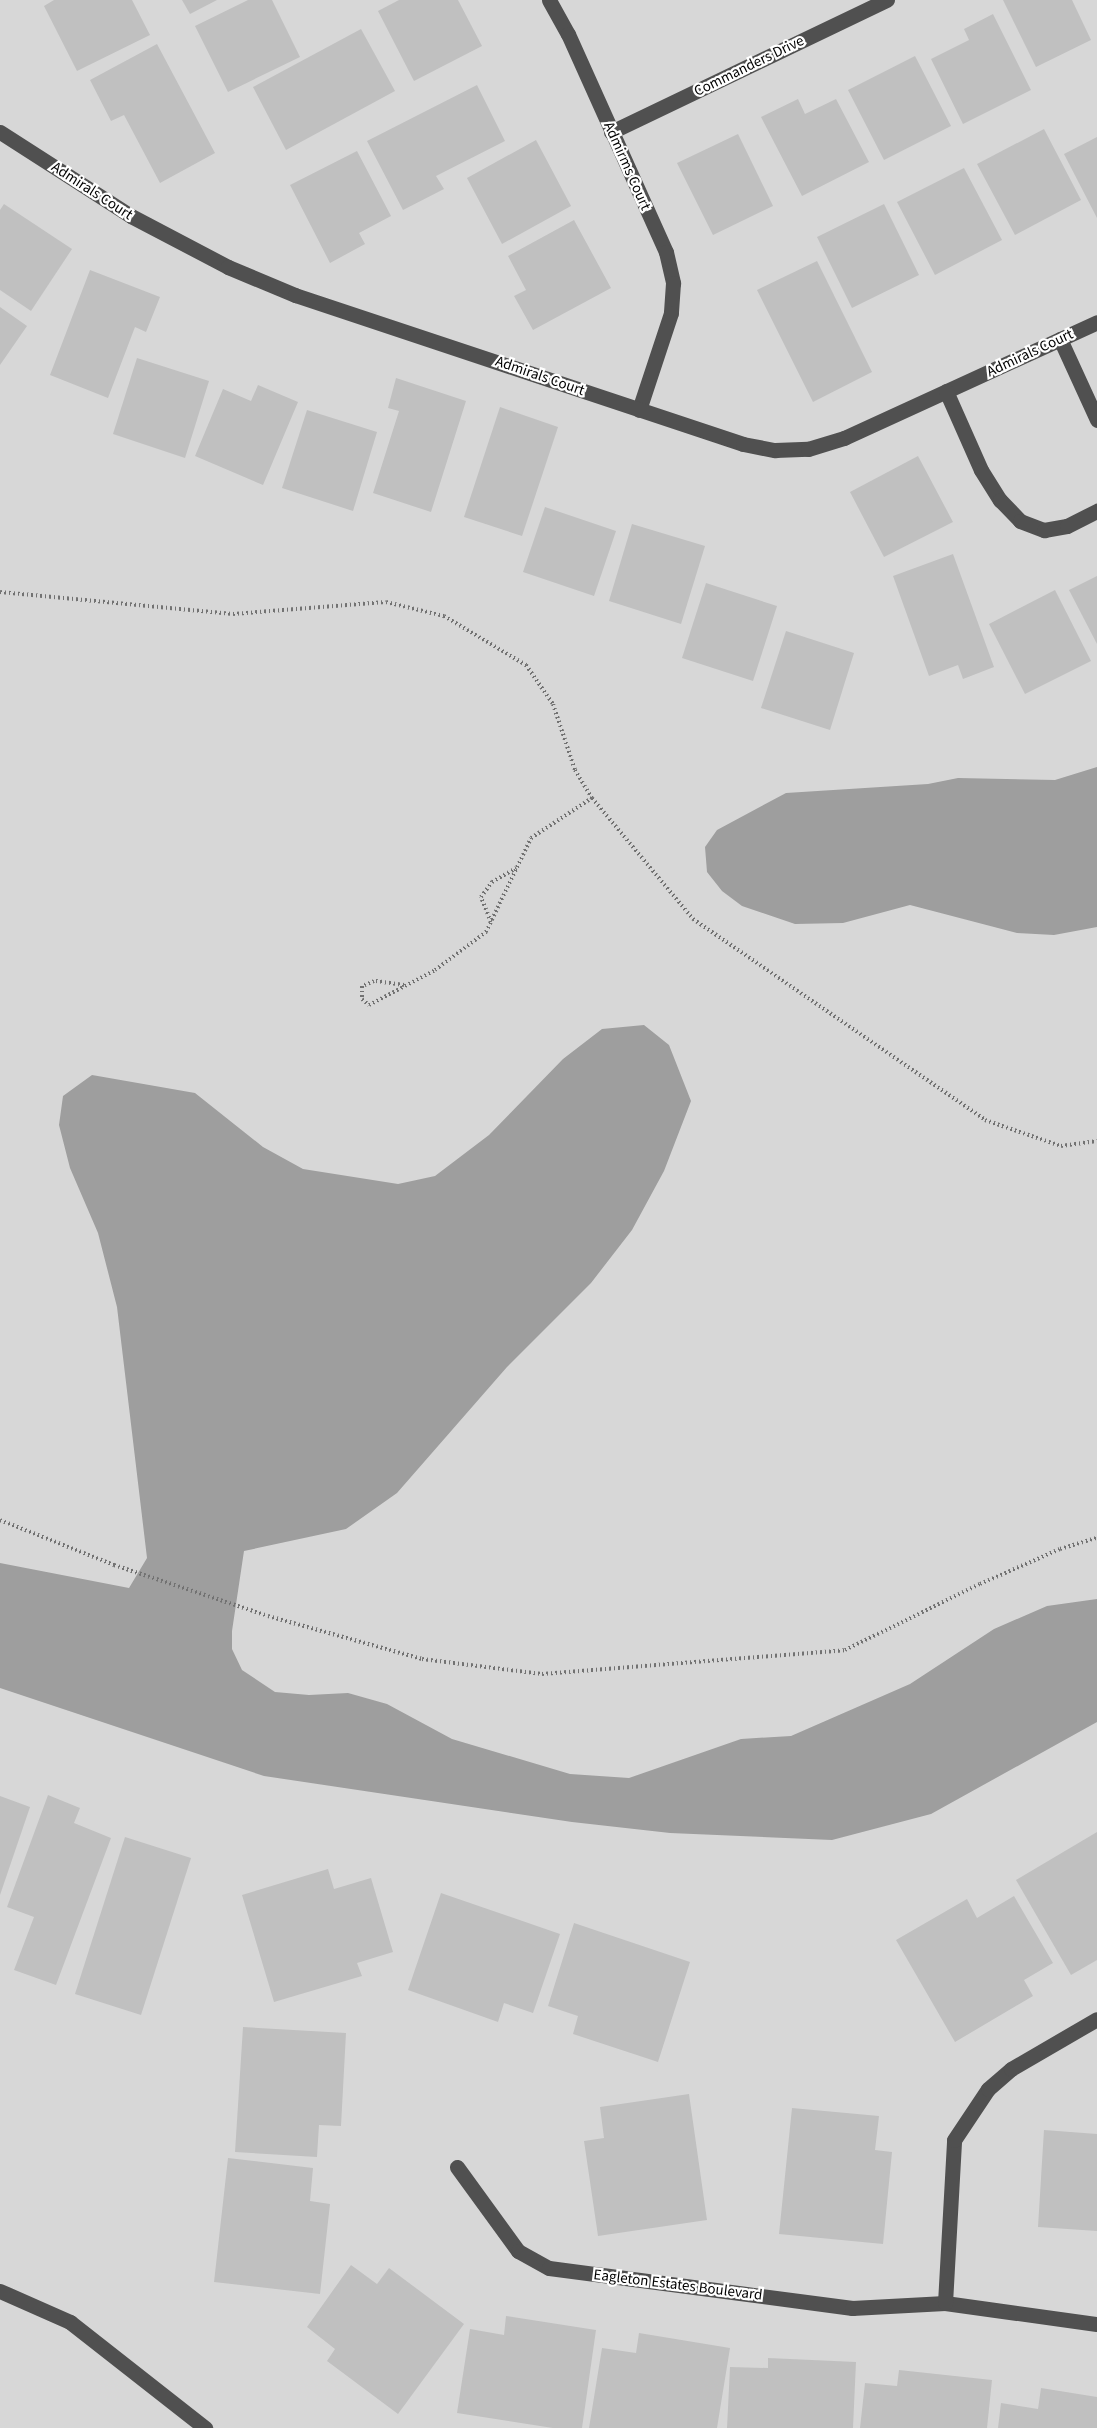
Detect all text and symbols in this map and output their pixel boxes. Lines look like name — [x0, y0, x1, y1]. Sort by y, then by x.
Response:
street label: Commanders Drive — [691, 32, 807, 100]
street label: Admirms Court — [600, 119, 654, 213]
street label: Admirals Court — [48, 158, 136, 224]
street label: Admirals Court — [984, 325, 1076, 381]
street label: Admirals Court — [493, 352, 587, 400]
street label: Eagleton Estates Boulevard — [593, 2266, 763, 2304]

